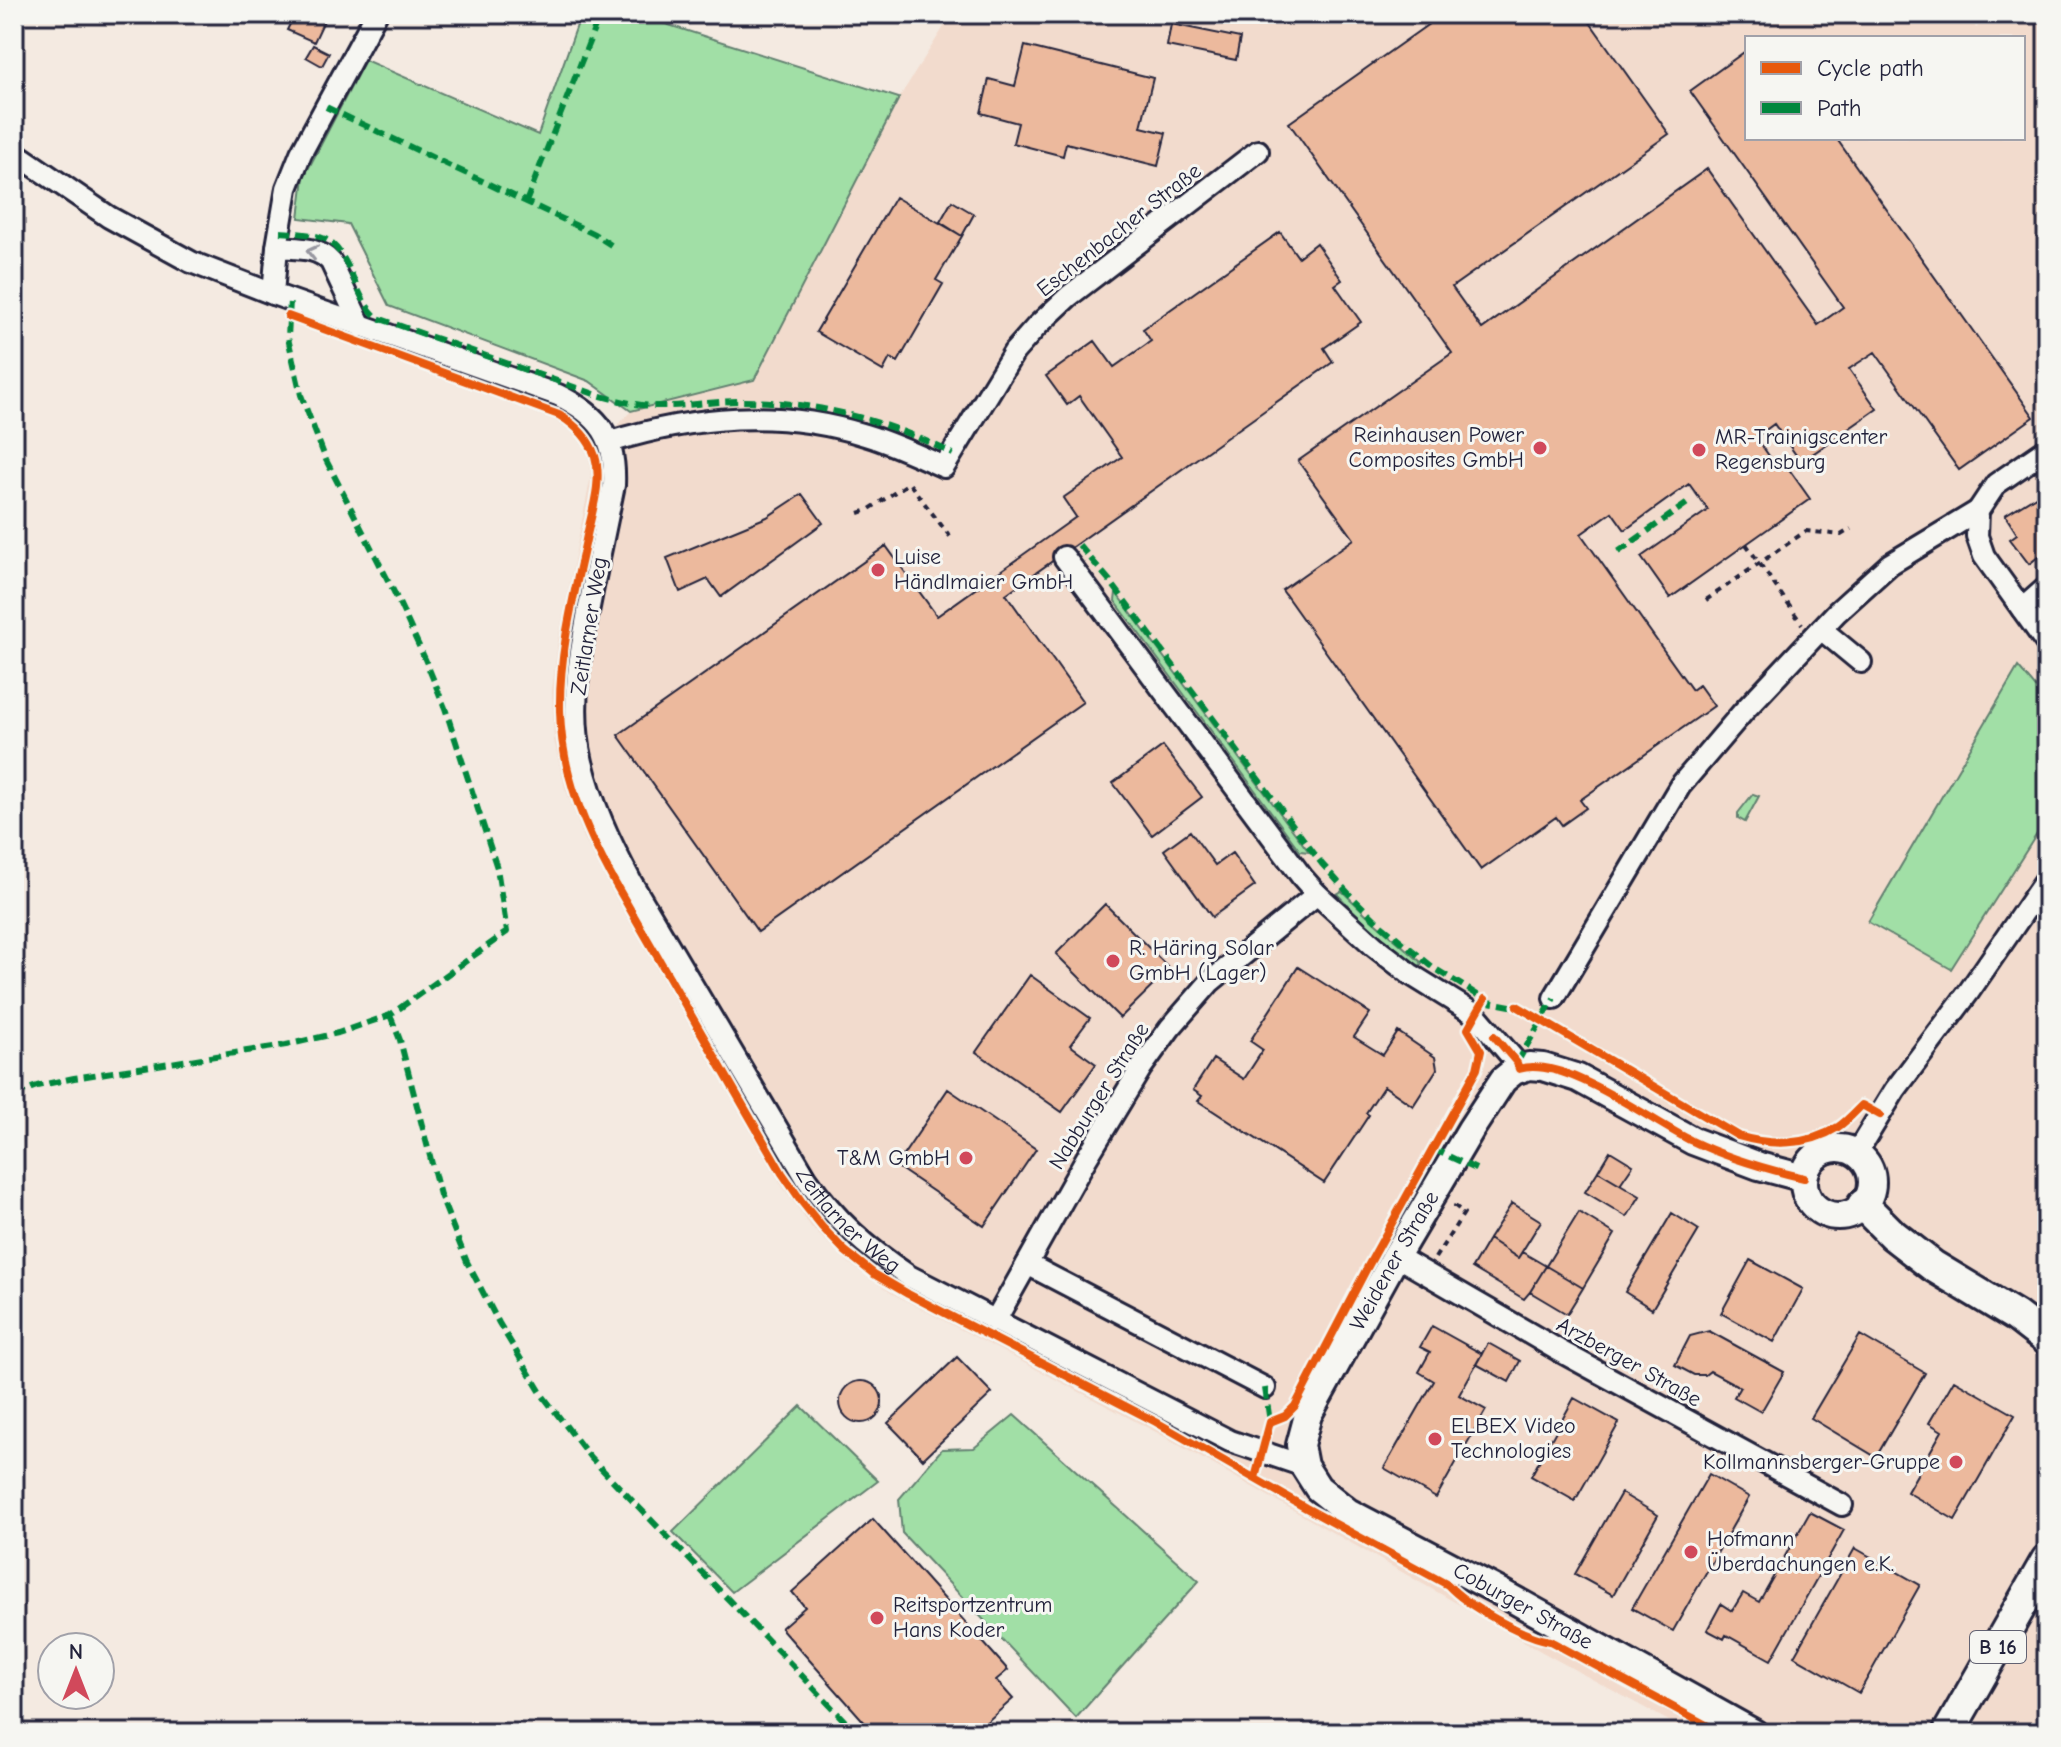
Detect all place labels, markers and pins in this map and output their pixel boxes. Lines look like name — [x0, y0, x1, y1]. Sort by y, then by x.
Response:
place label: Reinhausen Power Composites GmbH — [1349, 422, 1524, 473]
place label: MR-Trainigscenter Regensburg — [1715, 424, 1888, 475]
marker: Reinhausen Power Composites GmbH — [1531, 439, 1549, 457]
marker: MR-Trainigscenter Regensburg — [1690, 441, 1708, 459]
place label: Luise Händlmaier GmbH — [894, 544, 1073, 595]
marker: Luise Händlmaier GmbH — [869, 561, 887, 579]
place label: R. Häring Solar GmbH (Lager) — [1129, 935, 1274, 986]
marker: R. Häring Solar GmbH (Lager) — [1104, 952, 1122, 970]
place label: T&M GmbH — [837, 1145, 950, 1171]
marker: T&M GmbH — [957, 1149, 975, 1167]
place label: ELBEX Video Technologies — [1451, 1413, 1576, 1464]
marker: ELBEX Video Technologies — [1426, 1430, 1444, 1448]
place label: Kollmannsberger-Gruppe — [1703, 1449, 1940, 1475]
marker: Kollmannsberger-Gruppe — [1947, 1453, 1965, 1471]
place label: Hofmann Überdachungen e.K. — [1707, 1526, 1894, 1577]
marker: Hofmann Überdachungen e.K. — [1682, 1543, 1700, 1561]
place label: Reitsportzentrum Hans Koder — [893, 1592, 1052, 1643]
marker: Reitsportzentrum Hans Koder — [868, 1609, 886, 1627]

